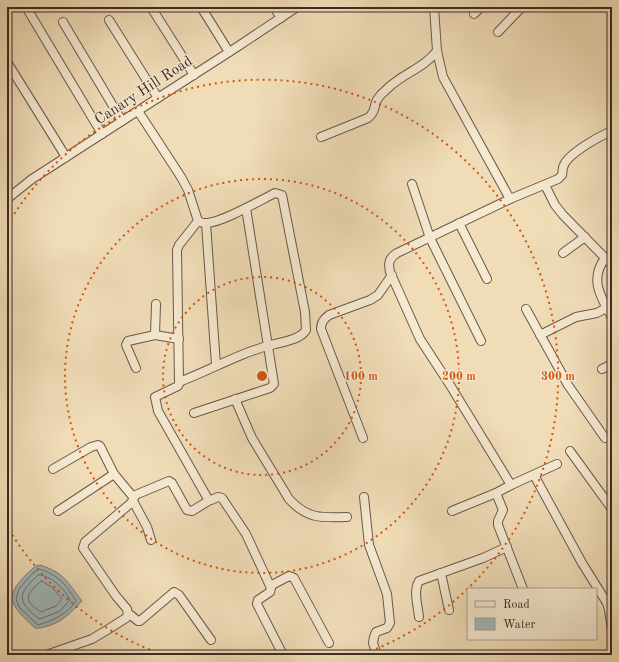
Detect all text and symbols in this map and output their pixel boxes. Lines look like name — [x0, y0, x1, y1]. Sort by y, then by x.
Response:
street label: Canary Hill Road — [93, 54, 196, 128]
centre of rings — [255, 369, 269, 383]
text: 100 m — [344, 371, 378, 383]
text: 200 m — [442, 371, 476, 383]
text: 300 m — [541, 371, 575, 383]
legend — [467, 588, 597, 640]
text: Road — [503, 599, 530, 611]
text: Water — [503, 619, 536, 631]

